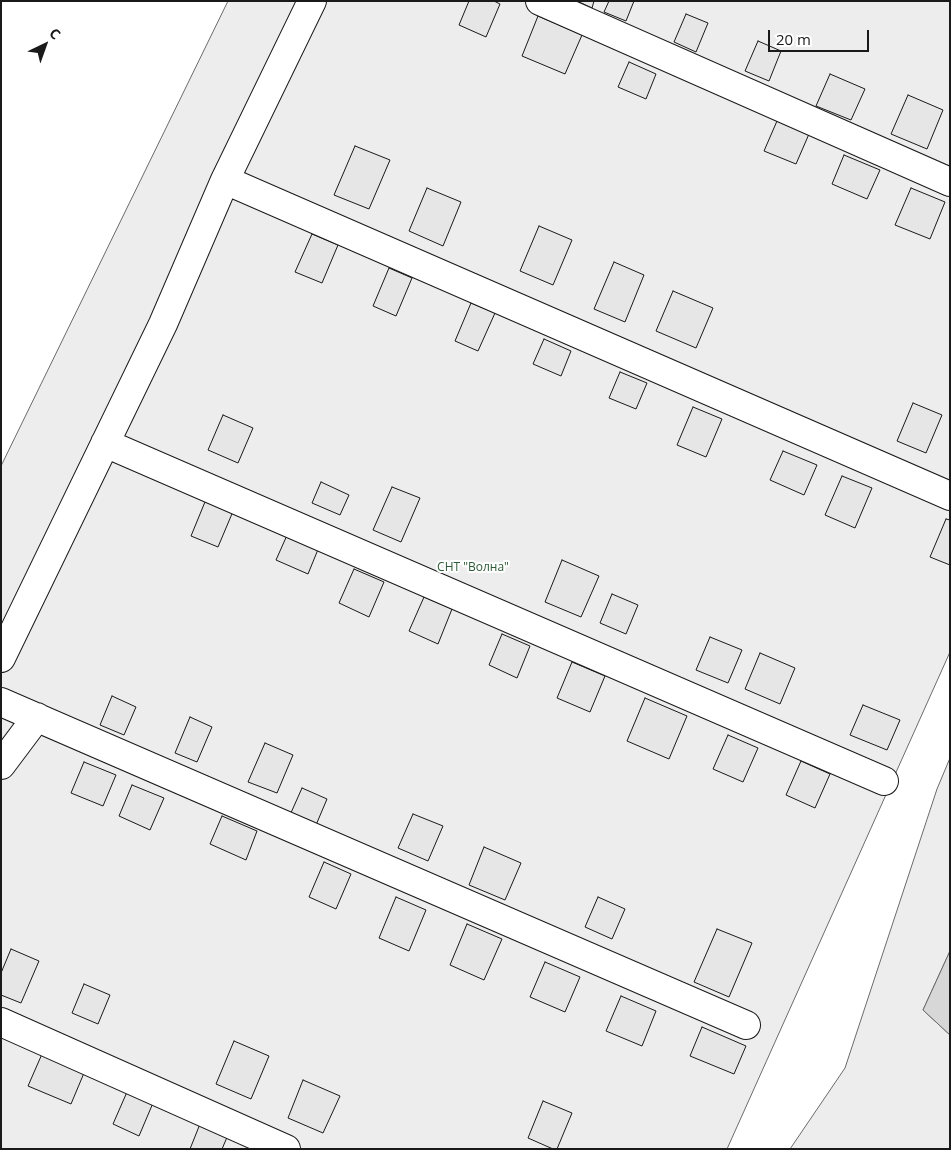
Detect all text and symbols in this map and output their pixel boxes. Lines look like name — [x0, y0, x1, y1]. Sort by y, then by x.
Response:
north arrow — [20, 20, 70, 70]
scale bar — [771, 20, 872, 52]
text: С — [46, 23, 65, 44]
text: 20 m — [776, 29, 811, 49]
park label: СНТ "Волна" — [437, 561, 509, 575]

